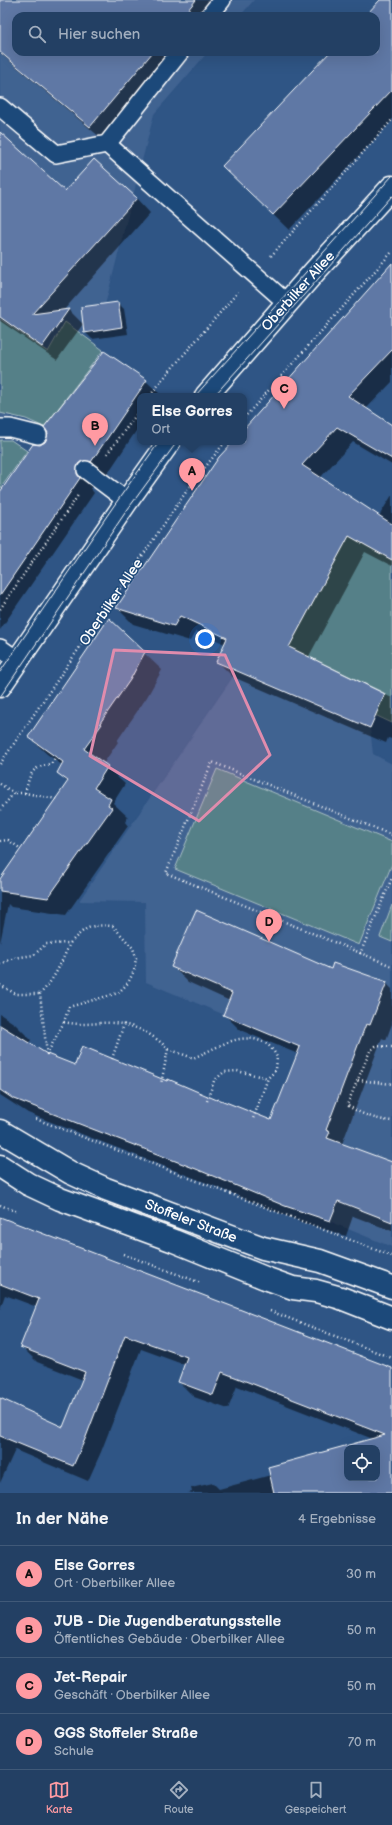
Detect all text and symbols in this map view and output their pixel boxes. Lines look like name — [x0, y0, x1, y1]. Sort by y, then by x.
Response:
search box — [12, 12, 380, 56]
icon: search — [26, 23, 48, 45]
text: Hier suchen — [58, 25, 140, 44]
street label: Oberbilker Allee — [258, 248, 338, 334]
pin: C — [271, 376, 297, 409]
popup — [137, 393, 247, 445]
text: Else Gorres — [152, 402, 232, 421]
pin: B — [82, 413, 108, 446]
text: Ort — [152, 421, 170, 437]
pin: A — [179, 458, 205, 491]
street label: Oberbilker Allee — [76, 555, 146, 649]
your location — [195, 629, 215, 649]
pin: D — [256, 909, 282, 942]
street label: Stoffeler Straße — [143, 1196, 239, 1246]
map controls — [344, 1445, 380, 1481]
button: locate — [344, 1445, 380, 1481]
text: In der Nähe — [16, 1509, 109, 1529]
text: 4 Ergebnisse — [298, 1511, 376, 1527]
text: Else Gorres — [54, 1556, 135, 1575]
text: A — [25, 1566, 33, 1582]
text: 30 m — [346, 1566, 376, 1582]
text: Ort · Oberbilker Allee — [54, 1575, 175, 1591]
text: JUB - Die Jugendberatungsstelle — [54, 1612, 281, 1631]
text: B — [24, 1622, 34, 1638]
text: 50 m — [347, 1622, 376, 1638]
text: Öffentliches Gebäude · Oberbilker Allee — [54, 1631, 285, 1647]
text: Jet-Repair — [54, 1668, 127, 1687]
text: C — [24, 1678, 34, 1694]
text: 50 m — [347, 1678, 376, 1694]
text: Geschäft · Oberbilker Allee — [54, 1687, 210, 1703]
text: GGS Stoffeler Straße — [54, 1724, 198, 1743]
text: D — [24, 1734, 34, 1750]
text: 70 m — [348, 1734, 376, 1750]
text: Schule — [54, 1743, 94, 1759]
tab: Karte — [46, 1779, 73, 1816]
tab: Route — [164, 1779, 193, 1816]
tab: Gespeichert — [285, 1779, 346, 1816]

